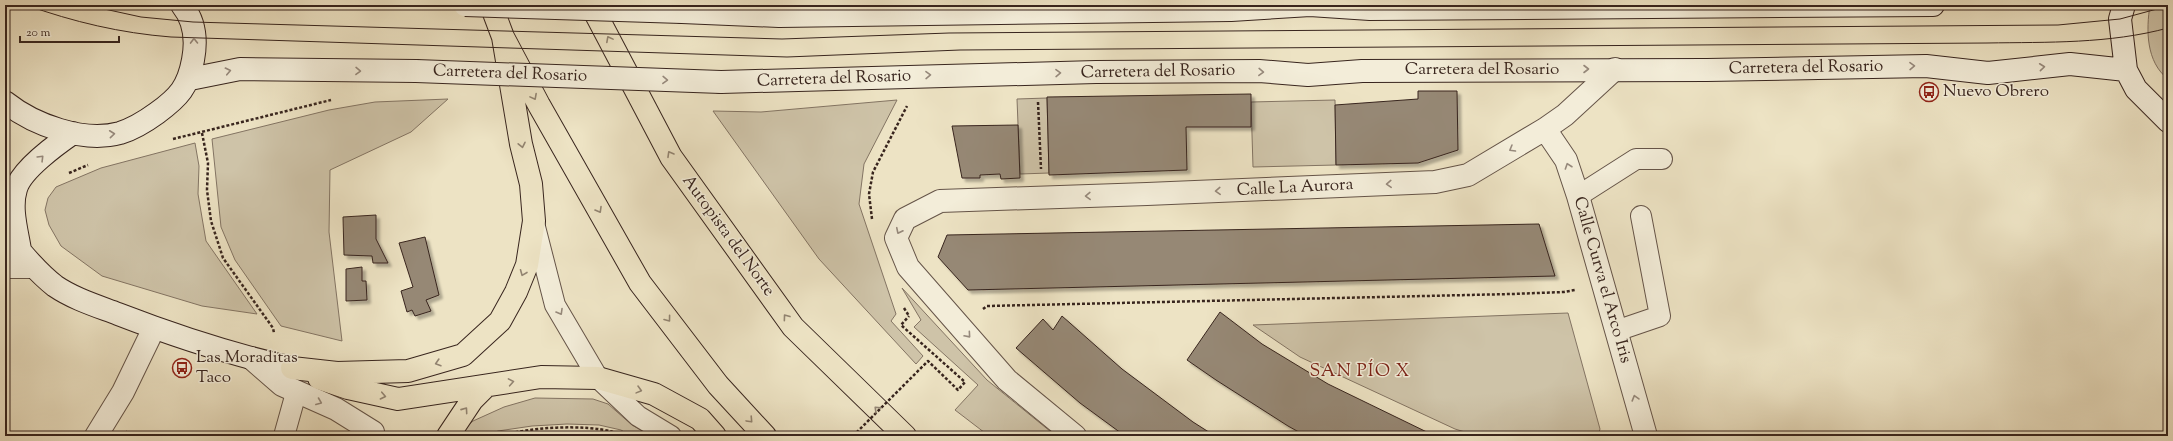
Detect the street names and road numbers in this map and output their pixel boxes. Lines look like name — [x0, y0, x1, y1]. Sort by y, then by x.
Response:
street label: Carretera del Rosario — [1729, 55, 1883, 81]
street label: Carretera del Rosario — [1405, 58, 1559, 82]
street label: Carretera del Rosario — [432, 59, 588, 89]
street label: Carretera del Rosario — [1081, 59, 1235, 85]
street label: Carretera del Rosario — [756, 64, 912, 94]
street label: Autopista del Norte — [676, 170, 780, 302]
street label: Calle La Aurora — [1236, 173, 1354, 203]
street label: Calle Curva el Arco Iris — [1567, 194, 1637, 366]

